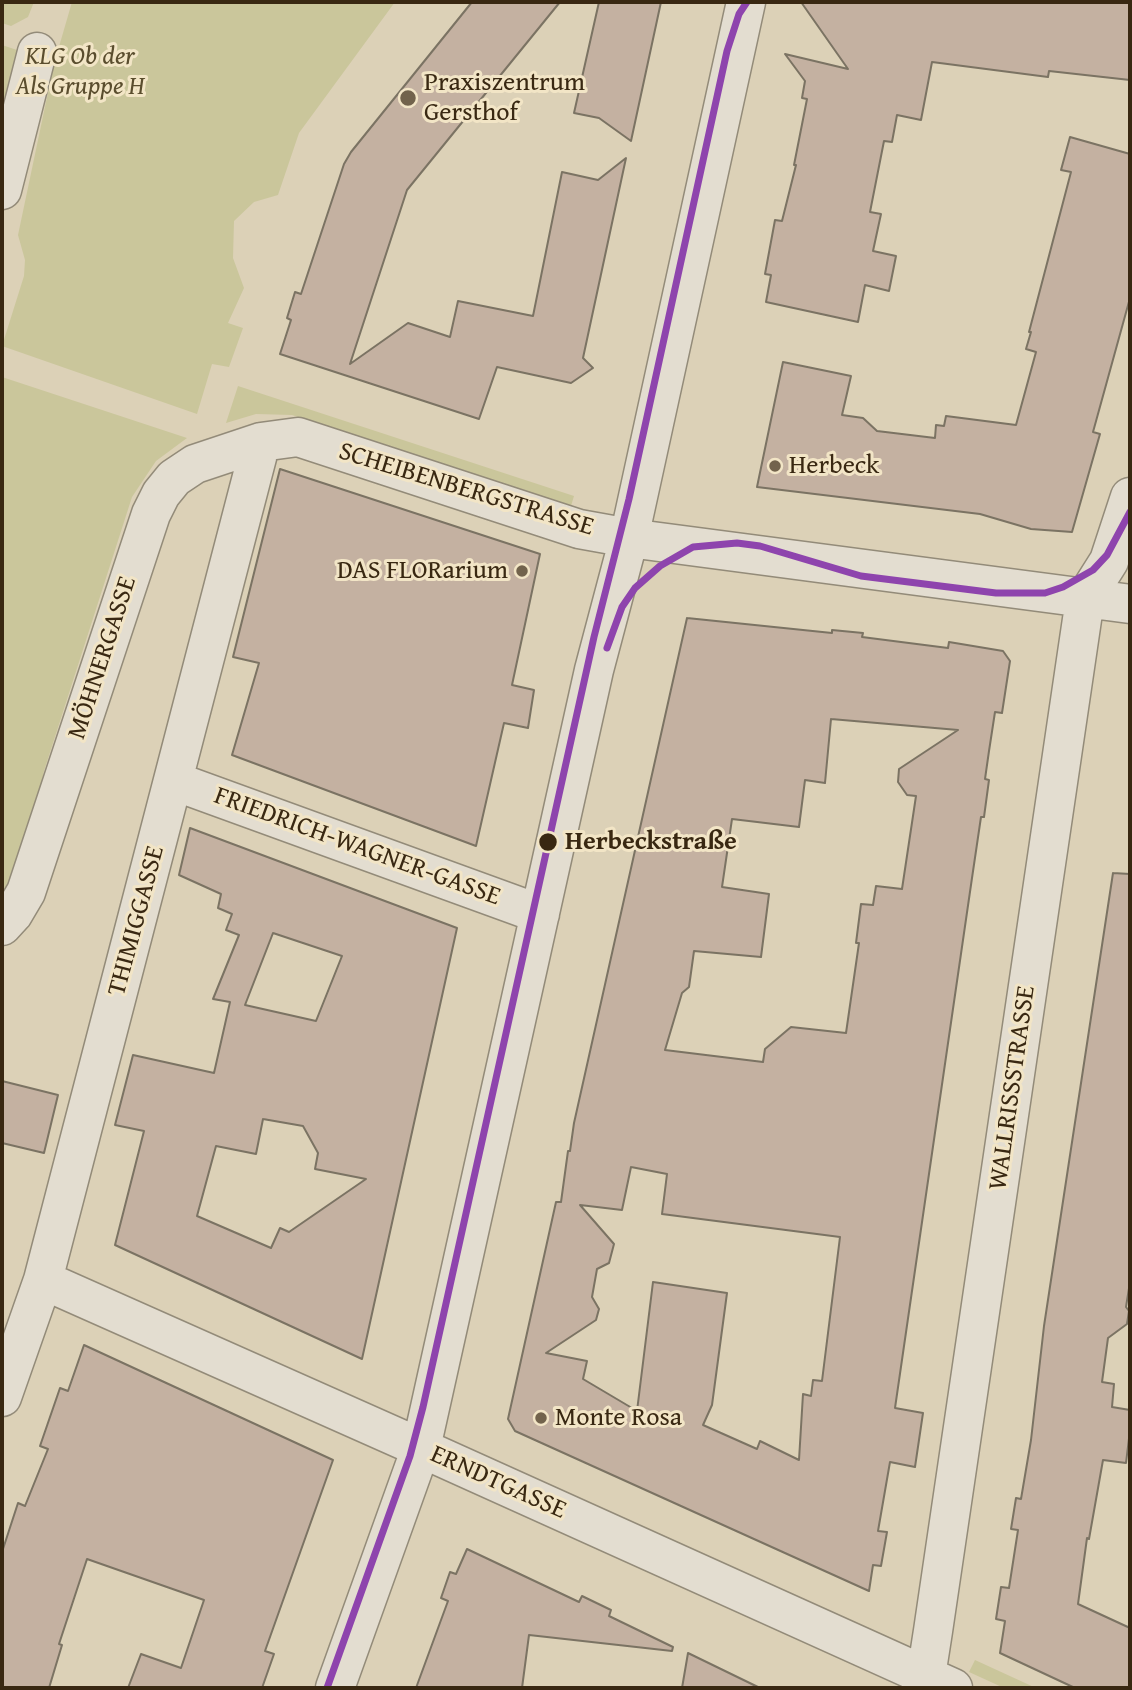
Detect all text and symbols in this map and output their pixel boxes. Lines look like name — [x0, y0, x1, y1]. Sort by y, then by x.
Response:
park label: KLG Ob der Als Gruppe H — [15, 41, 145, 102]
place label: Praxiszentrum Gersthof — [424, 67, 585, 128]
marker: Praxiszentrum Gersthof — [398, 88, 418, 108]
street label: SCHEIBENBERGSTRASSE — [335, 436, 597, 544]
place label: Herbeck — [789, 450, 879, 482]
marker: Herbeck — [767, 458, 783, 474]
place label: DAS FLORarium — [337, 555, 508, 587]
marker: DAS FLORarium — [514, 563, 530, 579]
street label: MÖHNERGASSE — [62, 573, 144, 743]
street label: FRIEDRICH-WAGNER-GASSE — [210, 781, 504, 913]
place label: Herbeckstraße — [565, 826, 737, 858]
marker: Herbeckstraße — [537, 831, 559, 853]
street label: THIMIGGASSE — [102, 843, 172, 999]
street label: WALLRISSSTRASSE — [983, 984, 1043, 1192]
place label: Monte Rosa — [555, 1402, 682, 1434]
marker: Monte Rosa — [533, 1410, 549, 1426]
street label: ERNDTGASSE — [425, 1439, 571, 1527]

